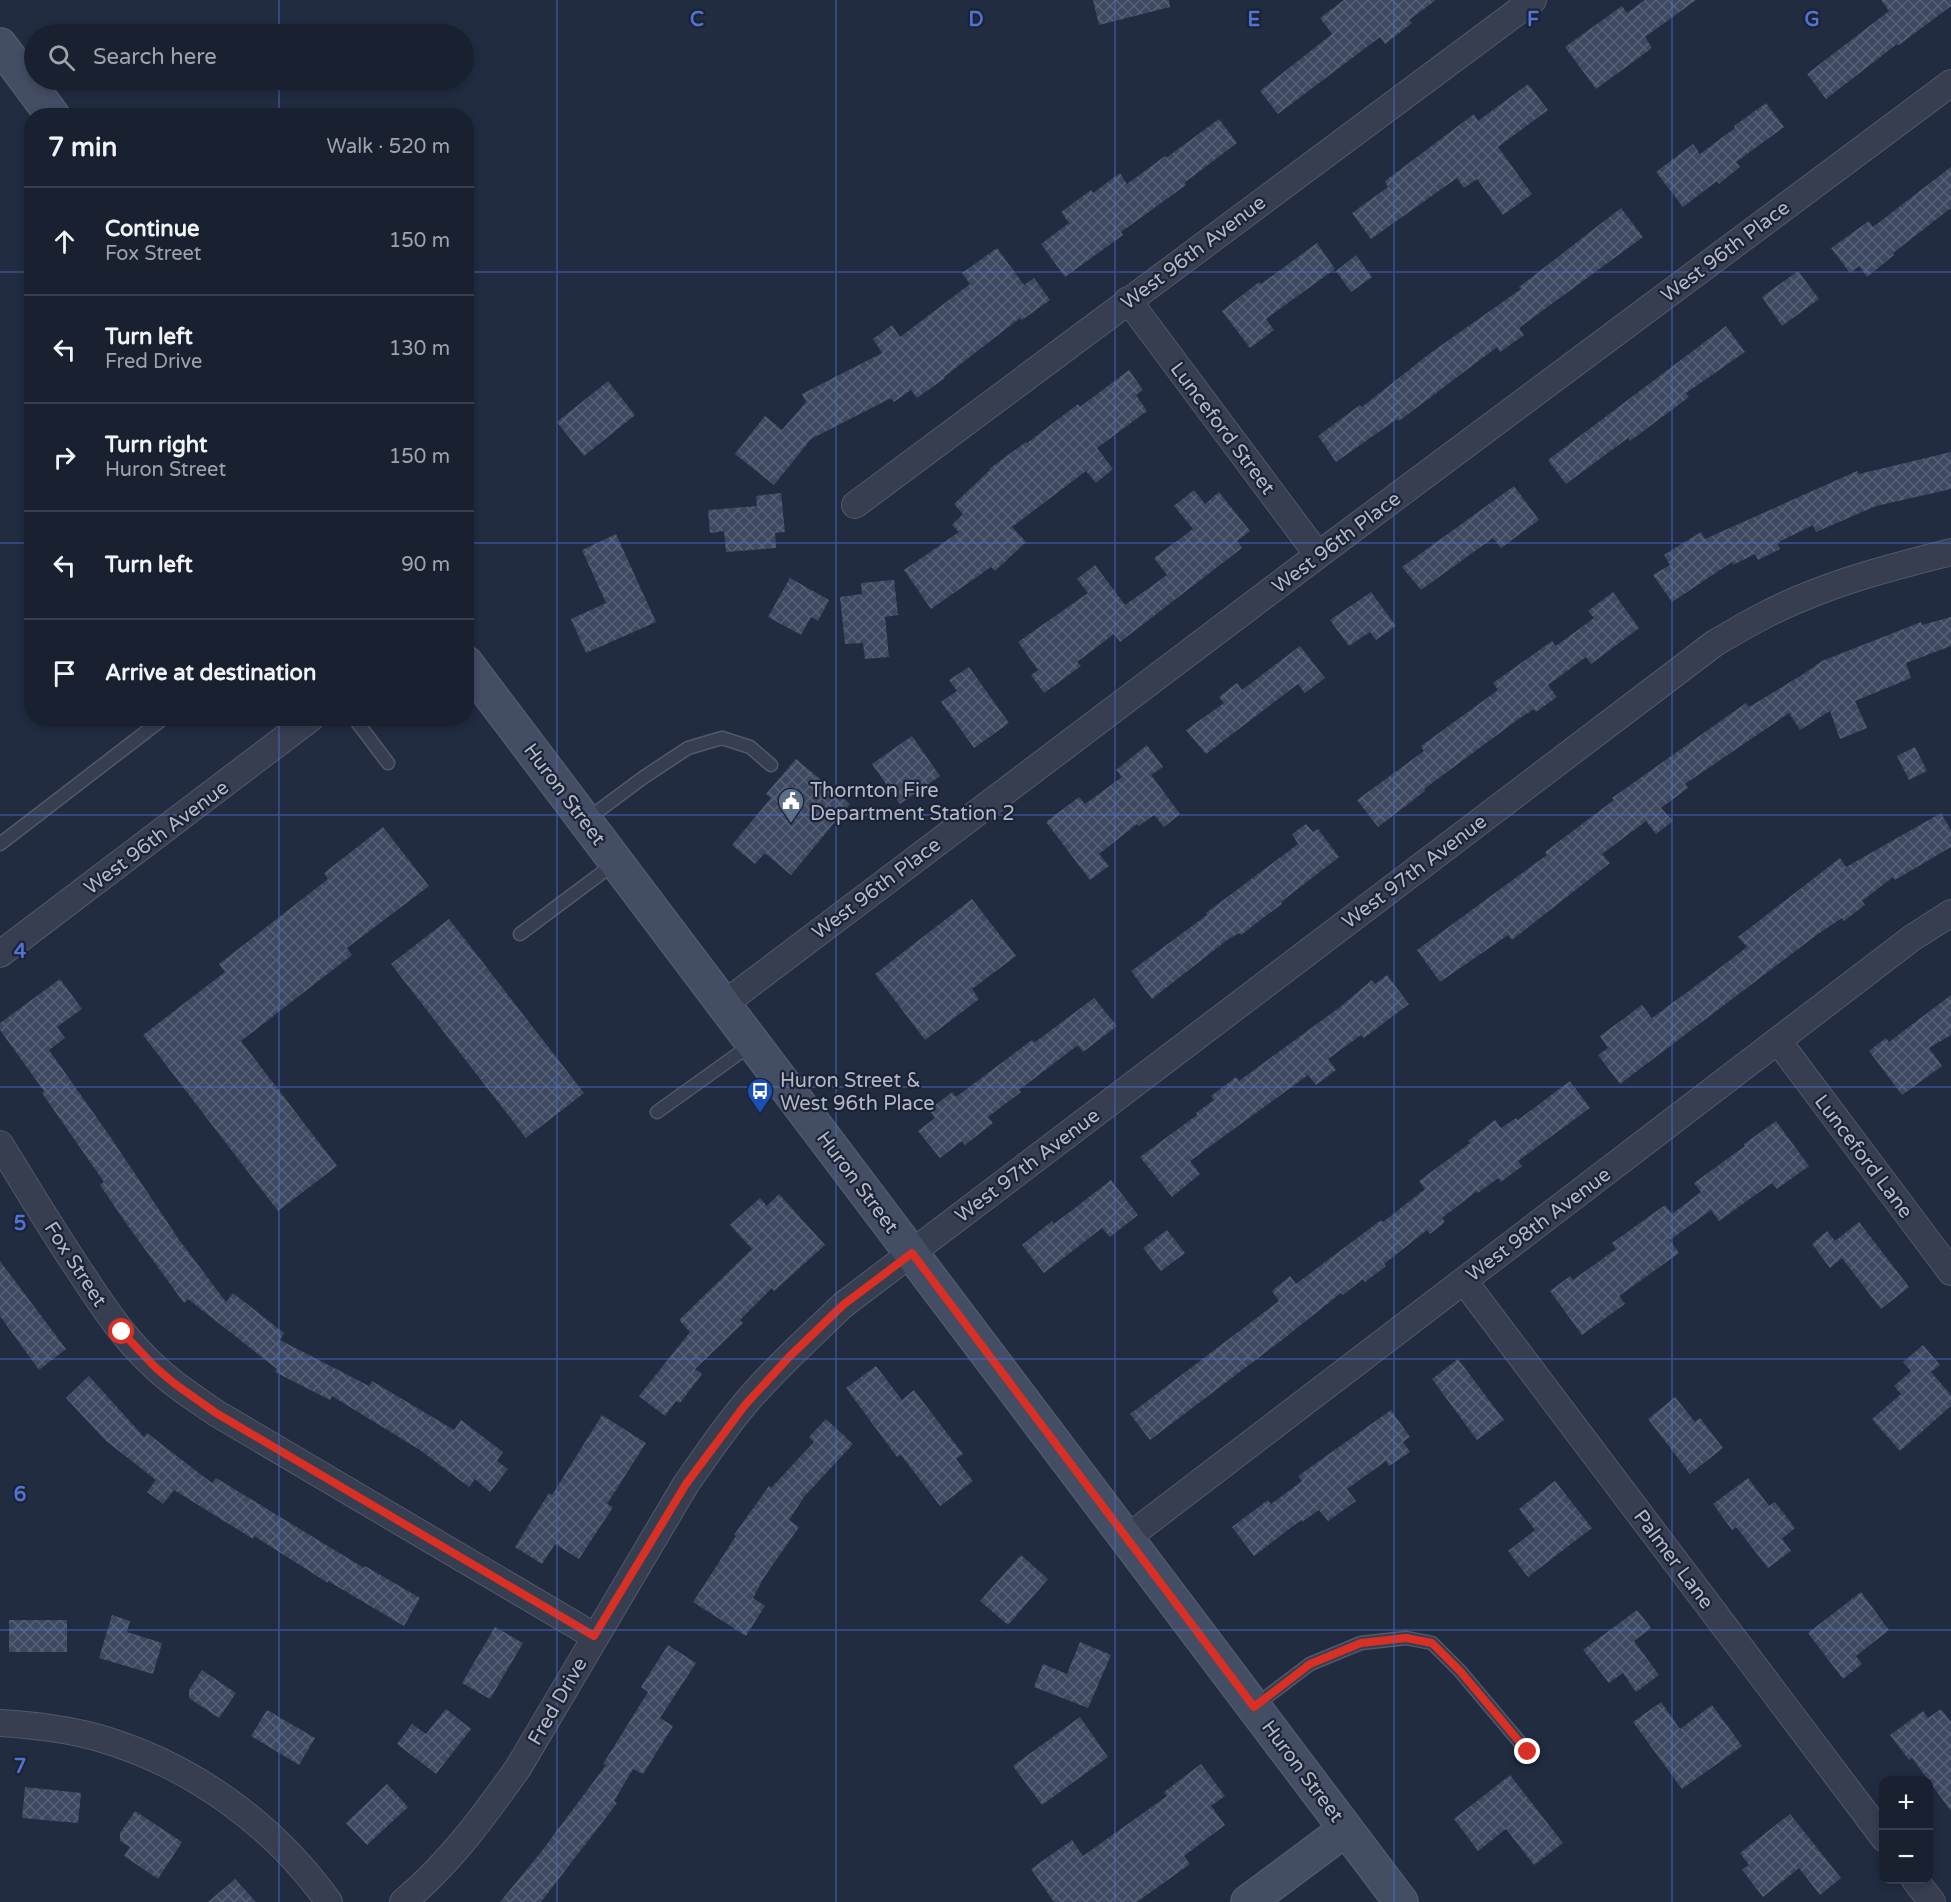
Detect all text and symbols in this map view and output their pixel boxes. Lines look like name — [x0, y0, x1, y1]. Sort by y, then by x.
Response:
text: C — [690, 8, 704, 32]
text: D — [968, 8, 984, 32]
text: E — [1248, 8, 1261, 32]
text: F — [1527, 8, 1539, 32]
text: G — [1804, 8, 1820, 32]
search box — [24, 24, 474, 90]
icon: search — [45, 41, 78, 74]
text: Search here — [93, 44, 217, 70]
text: 7 min — [48, 132, 117, 163]
text: Walk · 520 m — [327, 135, 450, 159]
street label: West 96th Avenue — [1117, 191, 1271, 315]
street label: West 96th Place — [1657, 196, 1795, 308]
text: Continue — [105, 216, 200, 242]
icon: ahead — [48, 225, 81, 258]
text: 150 m — [389, 229, 450, 253]
text: Fox Street — [105, 242, 201, 266]
text: Turn left — [105, 324, 193, 350]
icon: left — [48, 333, 81, 366]
text: 130 m — [389, 337, 450, 361]
text: Fred Drive — [105, 350, 202, 374]
street label: Lunceford Street — [1165, 358, 1280, 500]
text: Turn right — [105, 432, 207, 458]
icon: right — [48, 441, 81, 474]
text: 150 m — [389, 445, 450, 469]
text: Huron Street — [105, 458, 226, 482]
street label: West 96th Place — [1268, 487, 1406, 599]
icon: left — [48, 549, 81, 582]
text: Turn left — [105, 552, 193, 578]
text: 90 m — [401, 553, 450, 577]
icon: arrive — [48, 657, 81, 690]
text: Arrive at destination — [105, 660, 316, 686]
street label: Huron Street — [518, 739, 610, 850]
street label: West 96th Avenue — [80, 776, 234, 900]
place label: Thornton Fire Department Station 2 — [810, 779, 1015, 826]
public building icon: Thornton Fire Department Station 2 — [776, 786, 806, 824]
street label: West 97th Avenue — [1338, 810, 1492, 934]
street label: West 96th Place — [808, 833, 946, 945]
text: 4 — [14, 940, 27, 964]
place label: Huron Street & West 96th Place — [780, 1069, 935, 1116]
bus stop icon: Huron Street & West 96th Place — [745, 1076, 775, 1114]
street label: Lunceford Lane — [1809, 1090, 1917, 1223]
street label: West 97th Avenue — [951, 1104, 1105, 1228]
street label: Huron Street — [811, 1127, 903, 1238]
street label: West 98th Avenue — [1462, 1163, 1616, 1287]
text: 5 — [14, 1212, 26, 1236]
street label: Fox Street — [39, 1218, 112, 1312]
route start — [108, 1318, 134, 1344]
text: 6 — [14, 1483, 26, 1507]
street label: Palmer Lane — [1628, 1505, 1718, 1614]
street label: Fred Drive — [523, 1653, 593, 1750]
street label: Huron Street — [1256, 1716, 1348, 1827]
route end — [1514, 1738, 1540, 1764]
text: 7 — [14, 1755, 26, 1779]
map controls — [1879, 1776, 1933, 1884]
button: + — [1879, 1776, 1933, 1830]
button: − — [1879, 1830, 1933, 1884]

